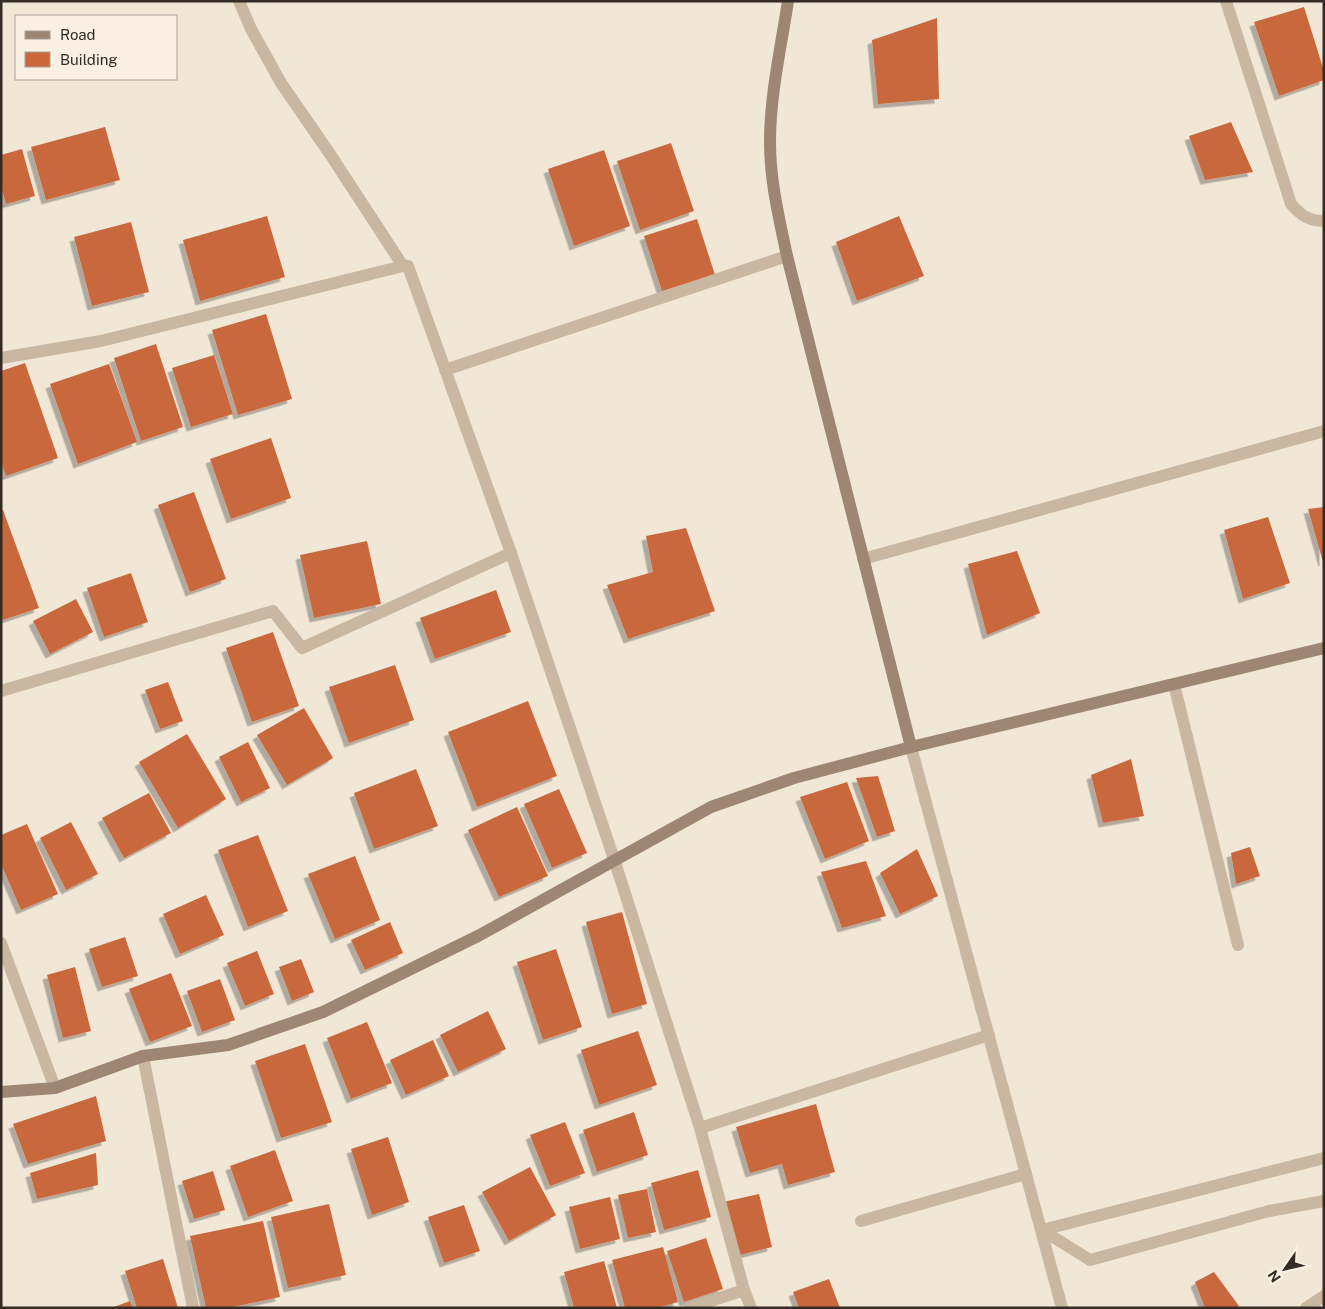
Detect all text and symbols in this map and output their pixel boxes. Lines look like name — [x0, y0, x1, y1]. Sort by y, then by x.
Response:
legend — [15, 15, 178, 80]
text: Road — [60, 26, 96, 43]
text: Building — [60, 51, 118, 68]
north arrow — [1260, 1244, 1310, 1294]
text: N — [1265, 1267, 1284, 1285]

